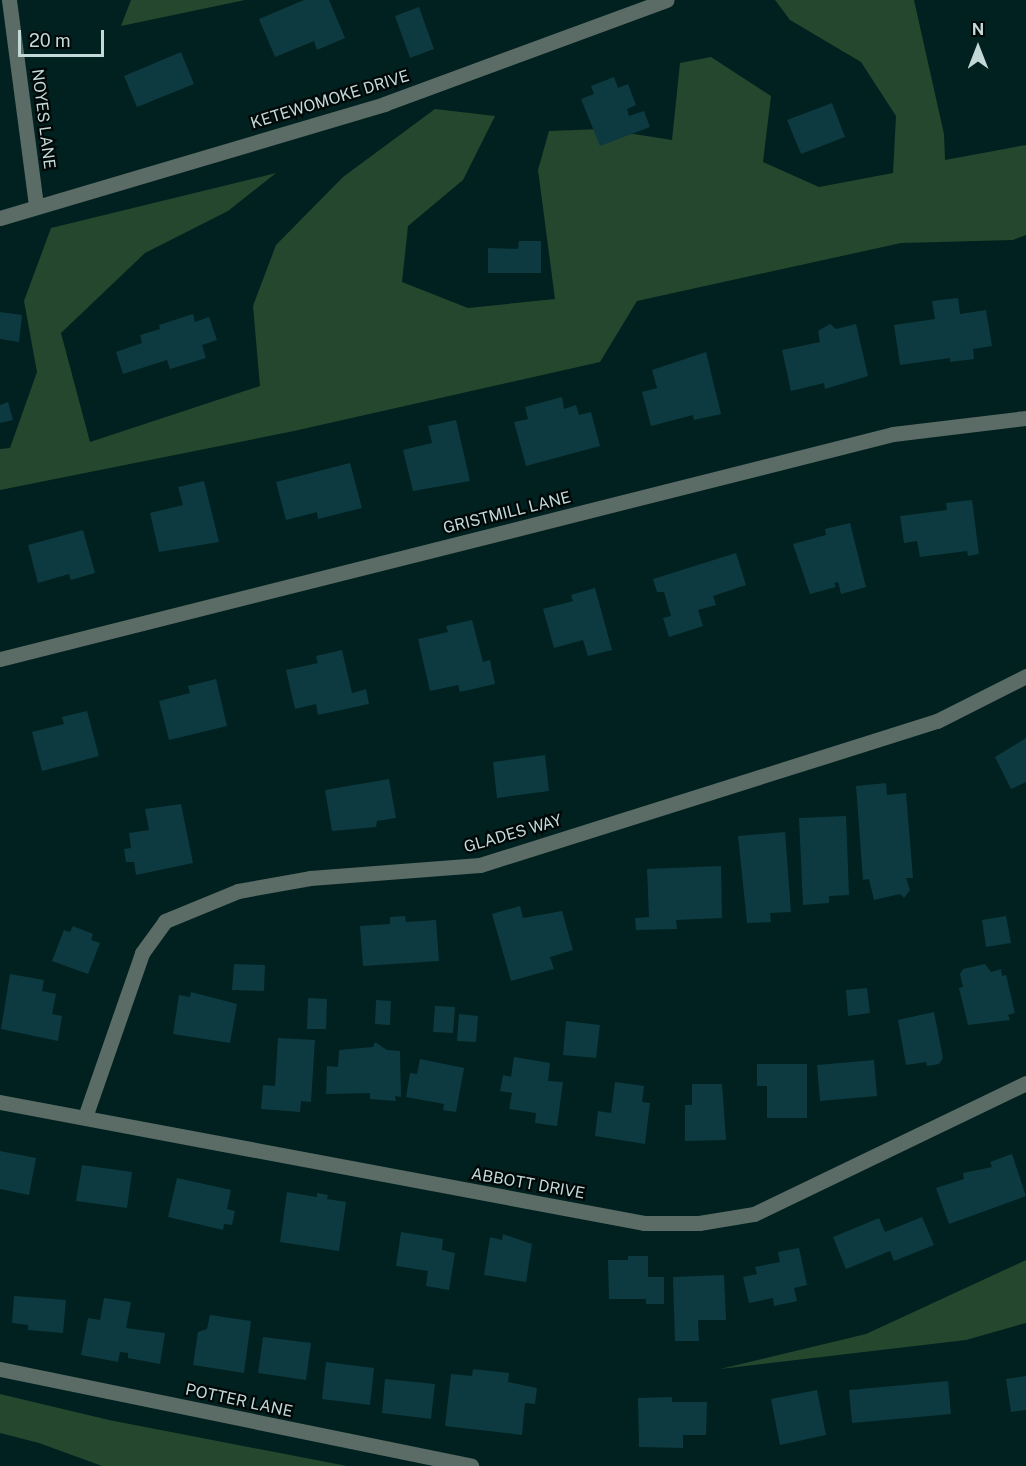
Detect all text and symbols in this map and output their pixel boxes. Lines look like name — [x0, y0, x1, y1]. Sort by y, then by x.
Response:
scale bar — [21, 18, 106, 56]
north arrow — [948, 18, 1008, 78]
text: N — [972, 20, 984, 39]
text: 20 m — [29, 30, 71, 51]
street label: KETEWOMOKE DRIVE — [248, 67, 412, 133]
street label: NOYES LANE — [27, 68, 59, 170]
street label: GRISTMILL LANE — [441, 488, 573, 538]
street label: GLADES WAY — [462, 811, 564, 857]
street label: ABBOTT DRIVE — [470, 1165, 586, 1203]
street label: POTTER LANE — [184, 1380, 294, 1422]

